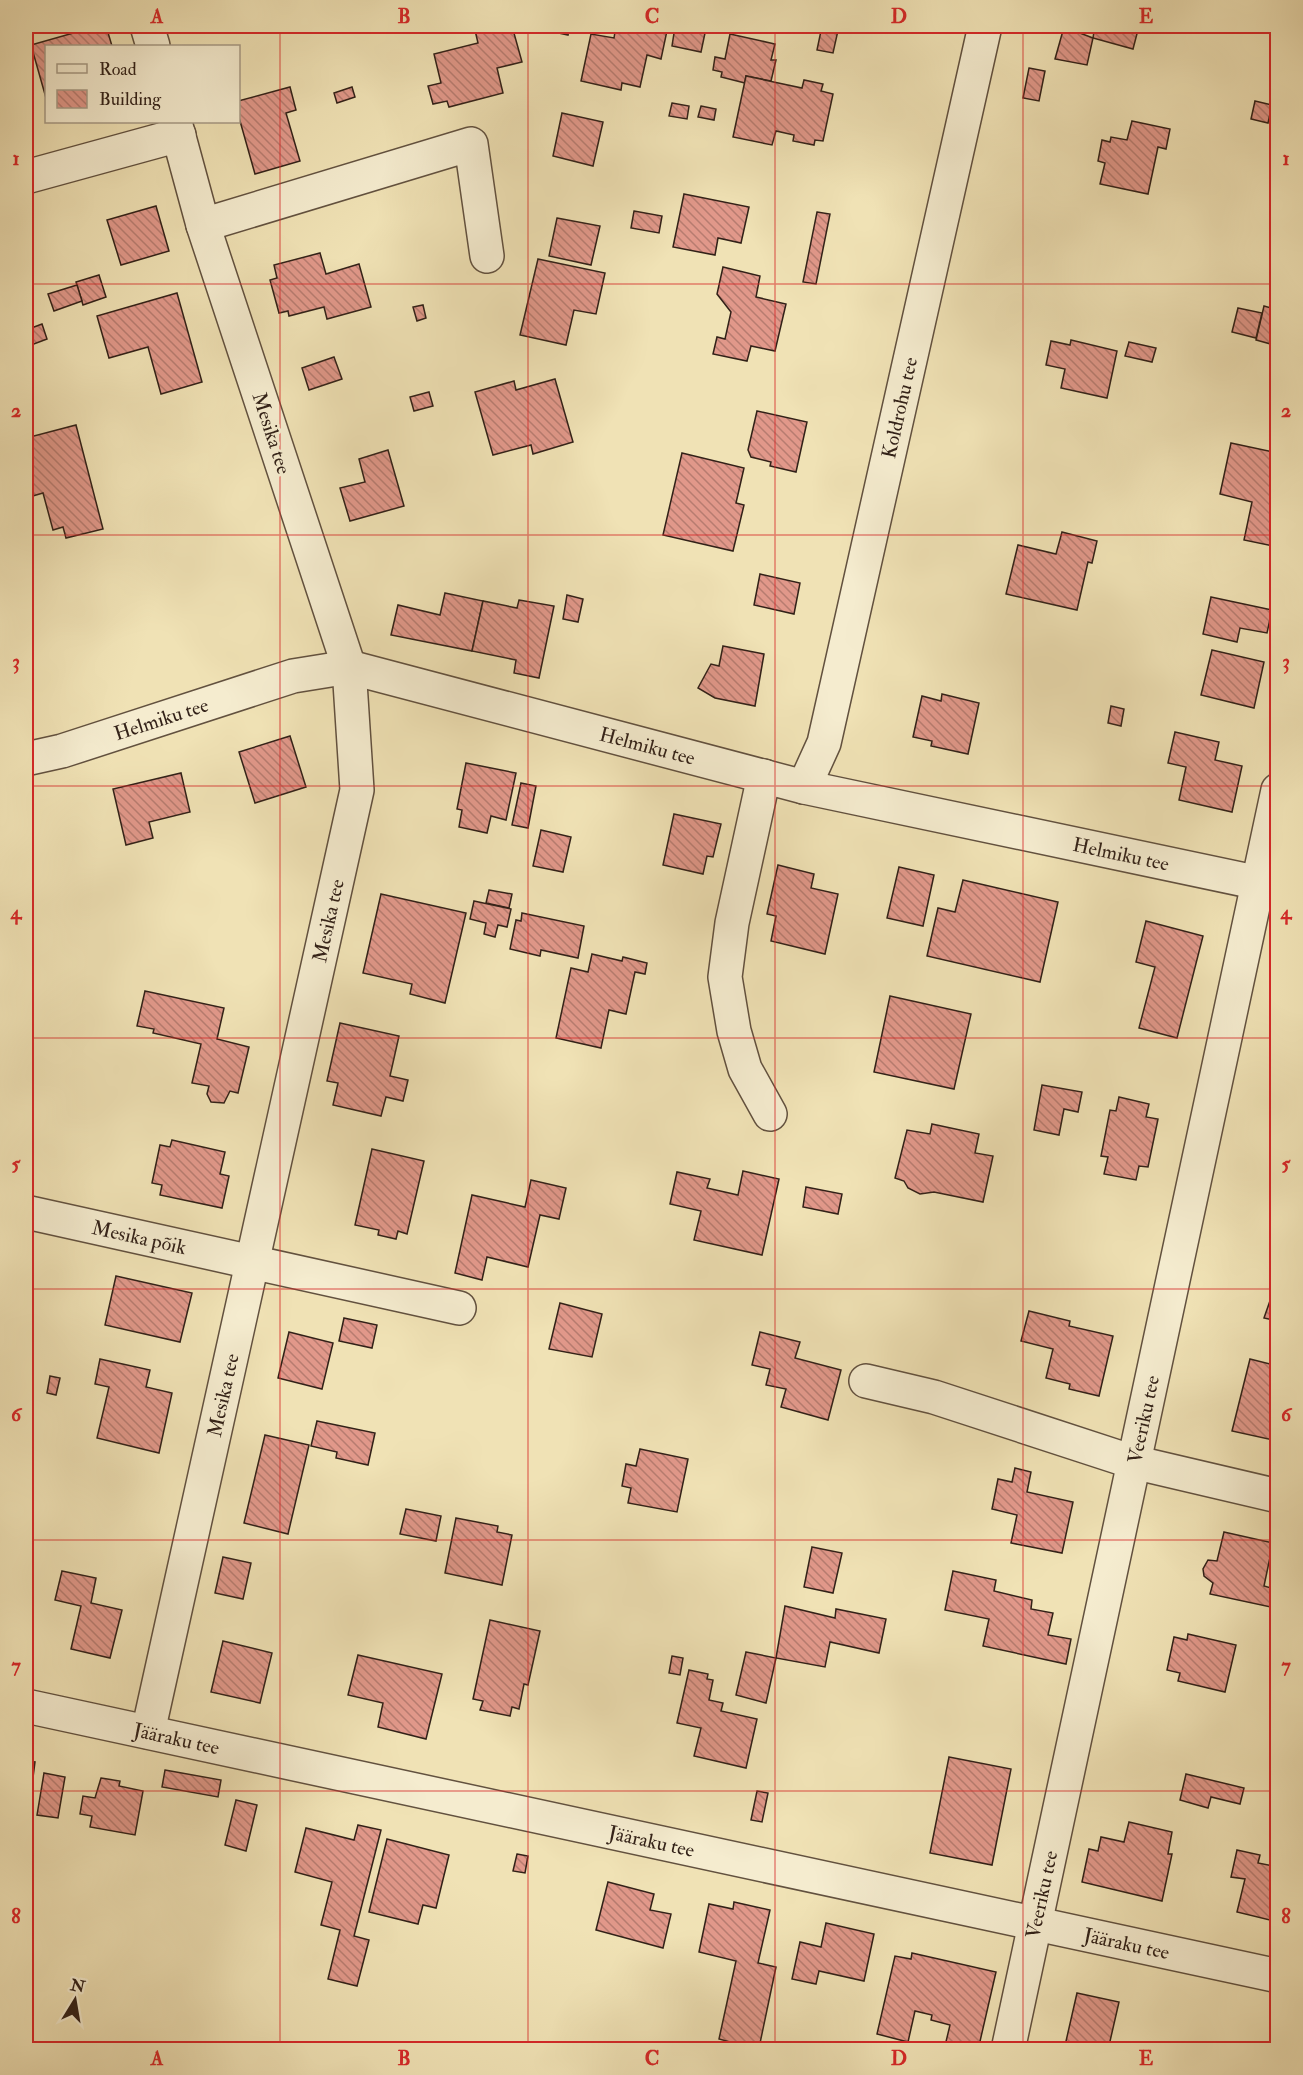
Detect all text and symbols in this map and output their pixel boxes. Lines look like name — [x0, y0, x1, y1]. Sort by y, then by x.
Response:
text: A — [150, 4, 164, 29]
text: B — [397, 4, 411, 29]
text: C — [645, 4, 659, 29]
text: D — [891, 4, 907, 29]
text: E — [1139, 4, 1154, 29]
legend — [45, 45, 240, 123]
text: Road — [99, 58, 137, 81]
text: Building — [99, 88, 162, 111]
text: 1 — [12, 146, 20, 171]
text: 1 — [1282, 146, 1290, 171]
street label: Koldrohu tee — [876, 355, 923, 461]
street label: Mesika tee — [247, 389, 296, 477]
text: 2 — [11, 398, 21, 423]
text: 2 — [1281, 398, 1291, 423]
text: 3 — [12, 649, 20, 674]
text: 3 — [1282, 649, 1290, 674]
street label: Helmiku tee — [111, 692, 212, 746]
street label: Helmiku tee — [597, 722, 698, 771]
street label: Helmiku tee — [1070, 832, 1171, 877]
street label: Mesika tee — [307, 877, 350, 965]
text: 4 — [10, 900, 23, 925]
text: 4 — [1280, 900, 1293, 925]
text: 5 — [12, 1151, 22, 1176]
text: 5 — [1282, 1151, 1292, 1176]
street label: Mesika põik — [90, 1215, 189, 1260]
street label: Mesika tee — [202, 1351, 245, 1439]
street label: Veeriku tee — [1122, 1373, 1165, 1466]
text: 6 — [11, 1402, 23, 1427]
text: 6 — [1281, 1402, 1293, 1427]
text: 7 — [11, 1653, 21, 1678]
text: 7 — [1281, 1653, 1291, 1678]
street label: Jääraku tee — [130, 1717, 222, 1760]
street label: Jääraku tee — [605, 1820, 697, 1863]
street label: Veeriku tee — [1020, 1848, 1063, 1941]
text: 8 — [11, 1904, 21, 1929]
text: 8 — [1281, 1904, 1291, 1929]
street label: Jääraku tee — [1080, 1922, 1172, 1965]
north arrow — [45, 1970, 105, 2030]
text: N — [68, 1975, 87, 1998]
text: A — [150, 2046, 164, 2071]
text: B — [397, 2046, 411, 2071]
text: C — [645, 2046, 659, 2071]
text: D — [891, 2046, 907, 2071]
text: E — [1139, 2046, 1154, 2071]

